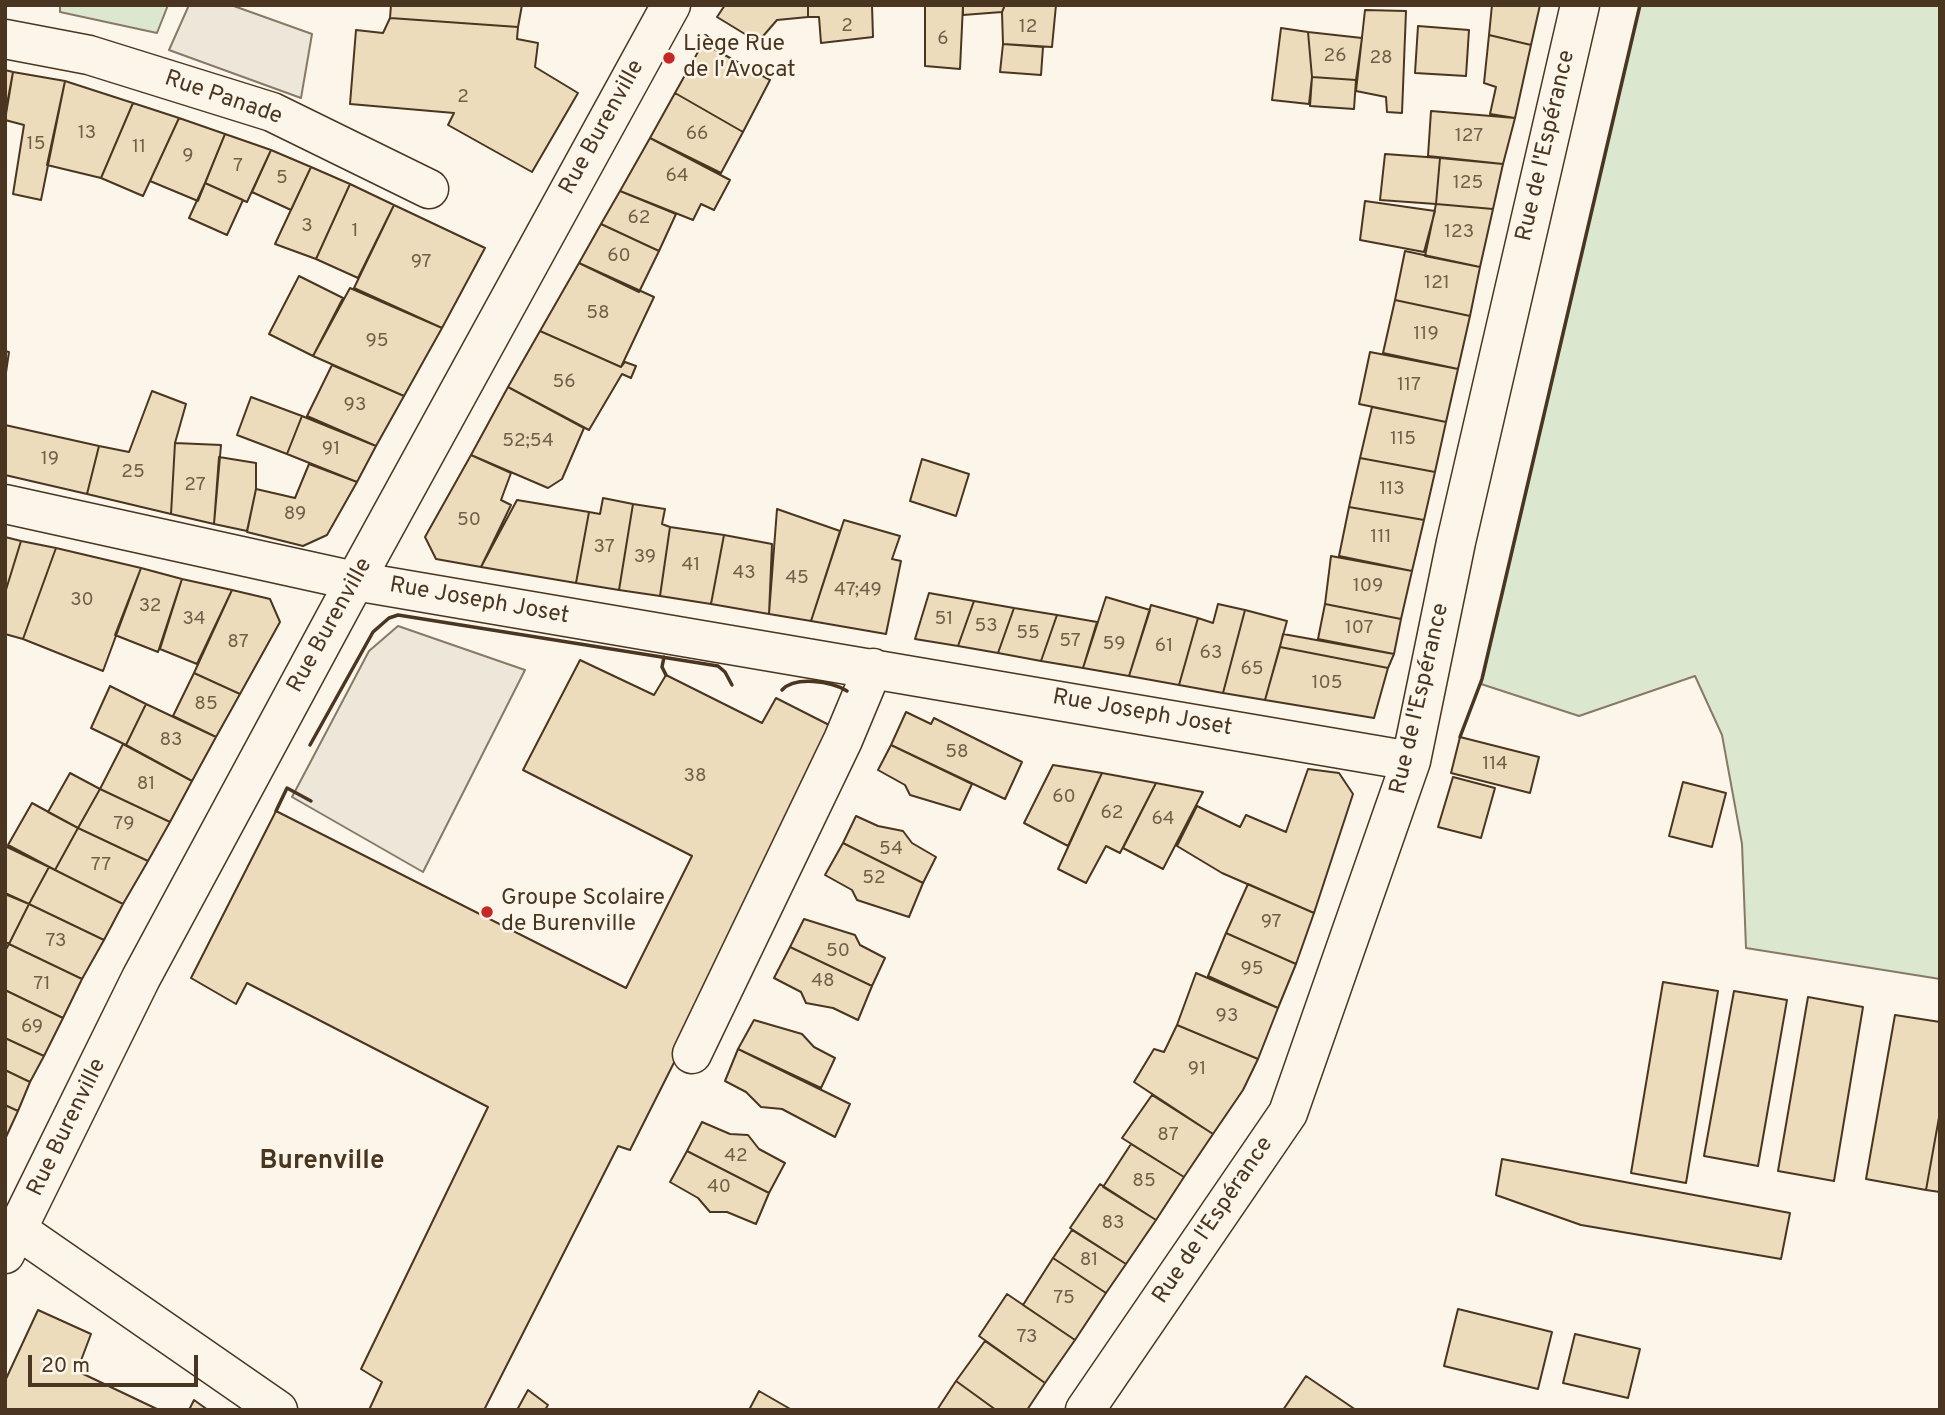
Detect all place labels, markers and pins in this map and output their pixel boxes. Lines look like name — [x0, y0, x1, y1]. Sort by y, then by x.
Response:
place label: Liège Rue de l'Avocat — [683, 31, 796, 85]
marker: Liège Rue de l'Avocat — [661, 50, 677, 66]
place label: Groupe Scolaire de Burenville — [501, 885, 665, 939]
marker: Groupe Scolaire de Burenville — [479, 904, 495, 920]

